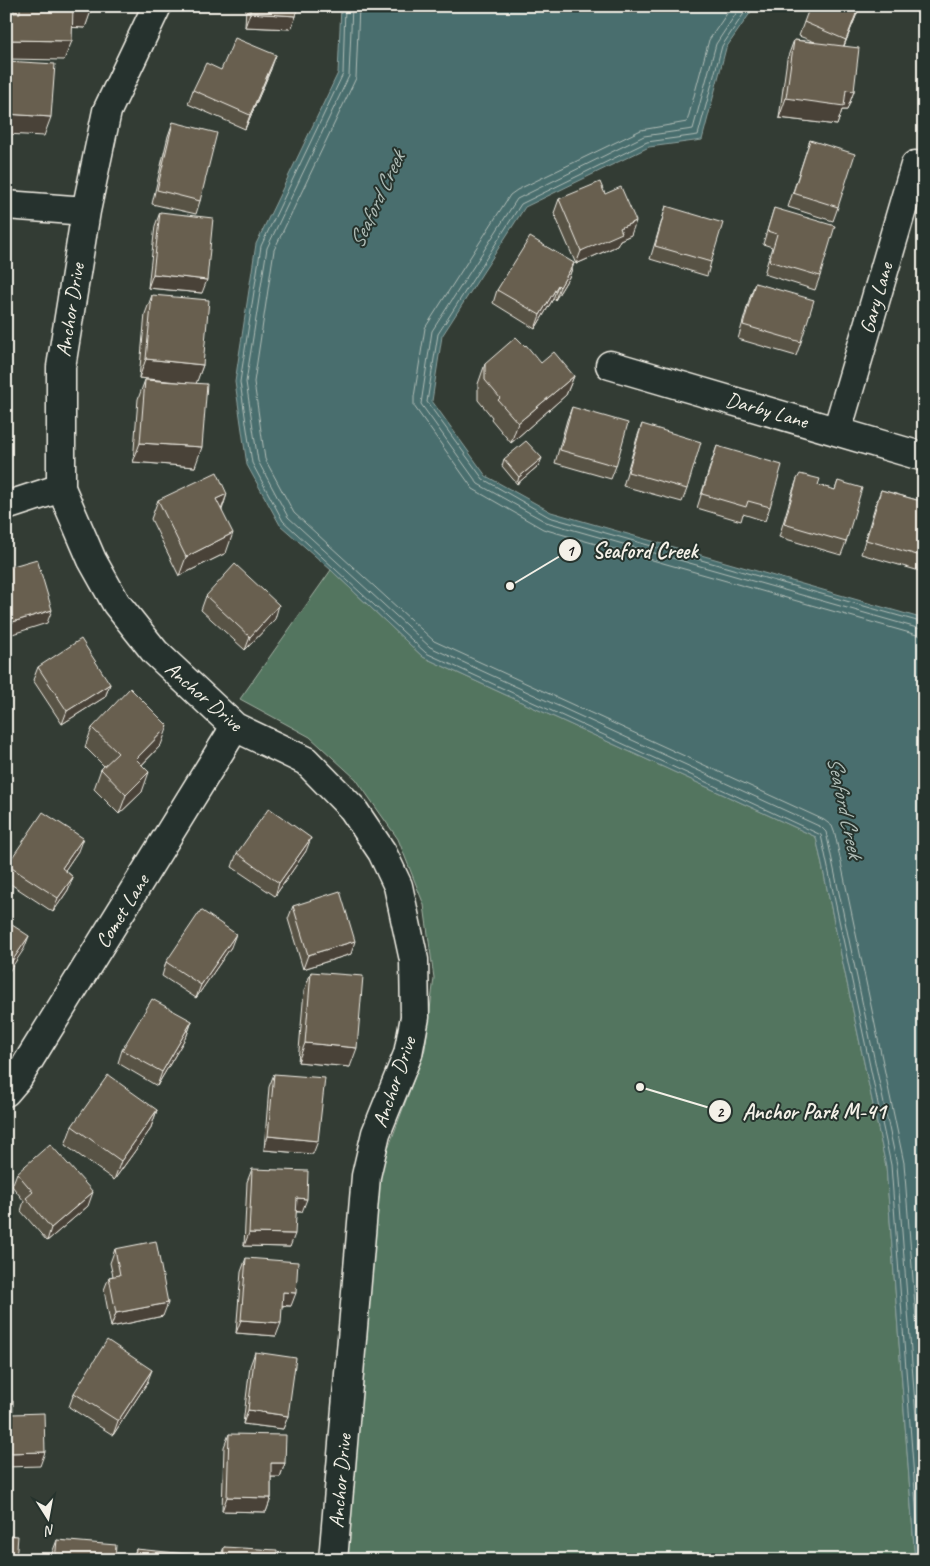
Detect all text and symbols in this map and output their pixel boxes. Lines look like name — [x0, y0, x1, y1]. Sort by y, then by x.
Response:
water label: Seaford Creek — [343, 144, 413, 253]
street label: Gary Lane — [853, 258, 899, 337]
street label: Anchor Drive — [50, 260, 90, 359]
street label: Darby Lane — [723, 386, 812, 434]
callout: Seaford Creek — [557, 532, 707, 569]
text: Seaford Creek — [593, 537, 699, 565]
text: 1 — [567, 542, 576, 561]
street label: Anchor Drive — [160, 655, 249, 737]
water label: Seaford Creek — [821, 754, 870, 864]
street label: Comet Lane — [89, 868, 156, 953]
street label: Anchor Drive — [366, 1032, 422, 1131]
callout: Anchor Park M-41 — [707, 1093, 896, 1130]
text: Anchor Park M-41 — [742, 1098, 888, 1126]
text: 2 — [717, 1103, 725, 1122]
street label: Anchor Drive — [323, 1432, 357, 1529]
north arrow — [22, 1494, 72, 1544]
text: N — [42, 1521, 56, 1540]

